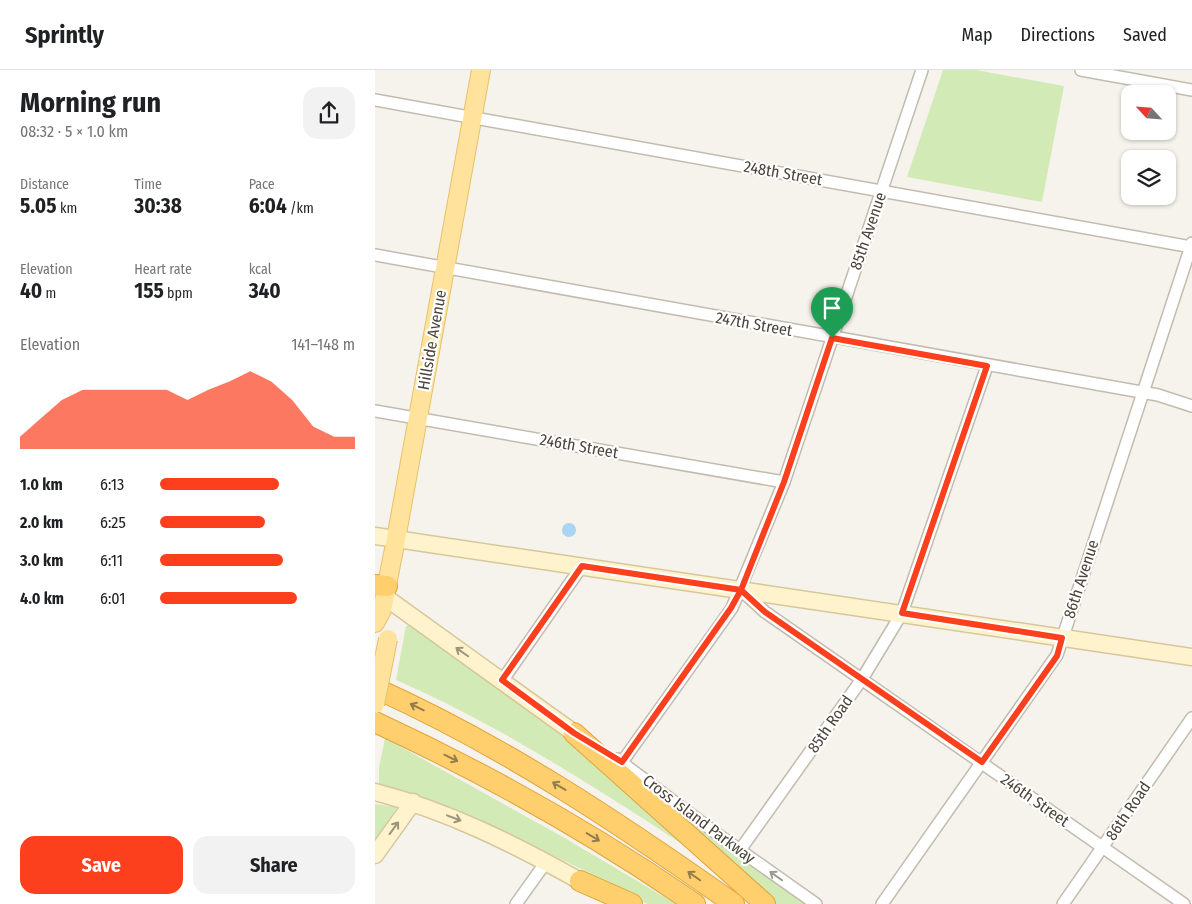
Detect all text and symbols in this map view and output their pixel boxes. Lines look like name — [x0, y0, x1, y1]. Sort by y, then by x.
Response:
text: Sprintly — [25, 21, 104, 49]
text: Map — [961, 24, 993, 46]
text: Directions — [1021, 24, 1095, 46]
text: Saved — [1123, 24, 1167, 46]
north arrow — [1121, 85, 1176, 140]
map controls — [1121, 85, 1176, 205]
text: Morning run — [20, 86, 161, 119]
button: share — [303, 87, 355, 139]
text: 08:32 · 5 × 1.0 km — [20, 122, 128, 141]
button: layers — [1121, 150, 1176, 205]
street label: 248th Street — [742, 157, 824, 189]
text: Distance — [20, 176, 69, 193]
text: Time — [134, 176, 162, 193]
text: Pace — [249, 176, 275, 193]
street label: 85th Avenue — [846, 190, 890, 272]
text: 5.05 — [20, 193, 57, 219]
text: 30:38 — [134, 193, 182, 219]
text: 6:04 — [249, 193, 287, 219]
text: km — [57, 200, 77, 217]
text: /km — [287, 200, 314, 217]
text: Elevation — [20, 261, 73, 278]
text: Heart rate — [134, 261, 192, 278]
text: kcal — [249, 261, 271, 278]
text: 40 — [20, 278, 42, 304]
text: 155 — [134, 278, 164, 304]
text: 340 — [249, 278, 281, 304]
text: m — [42, 285, 56, 302]
text: bpm — [164, 285, 193, 302]
pin — [811, 287, 853, 338]
street label: Hillside Avenue — [414, 288, 450, 392]
icon: arrive — [818, 294, 846, 322]
street label: 247th Street — [714, 308, 795, 340]
text: Elevation — [20, 335, 80, 354]
text: 141–148 m — [291, 335, 355, 354]
street label: 246th Street — [538, 430, 620, 462]
text: 1.0 km — [20, 475, 63, 494]
text: 6:13 — [100, 475, 124, 494]
text: 2.0 km — [20, 513, 63, 532]
text: 6:25 — [100, 513, 126, 532]
street label: 86th Avenue — [1059, 537, 1103, 621]
text: 3.0 km — [20, 551, 63, 570]
text: 6:11 — [100, 551, 123, 570]
text: 4.0 km — [20, 589, 64, 608]
text: 6:01 — [100, 589, 126, 608]
one-way arrow — [455, 647, 469, 657]
street label: 85th Road — [803, 692, 857, 756]
one-way arrow — [410, 702, 425, 712]
one-way arrow — [443, 753, 458, 763]
street label: 246th Street — [997, 770, 1074, 831]
street label: Cross Island Parkway — [639, 771, 760, 868]
street label: 86th Road — [1102, 778, 1154, 844]
one-way arrow — [553, 780, 567, 790]
one-way arrow — [446, 814, 462, 823]
one-way arrow — [389, 822, 399, 836]
one-way arrow — [585, 832, 599, 842]
button: Save — [20, 836, 183, 894]
button: Share — [193, 836, 355, 894]
one-way arrow — [687, 871, 701, 881]
one-way arrow — [769, 871, 783, 881]

